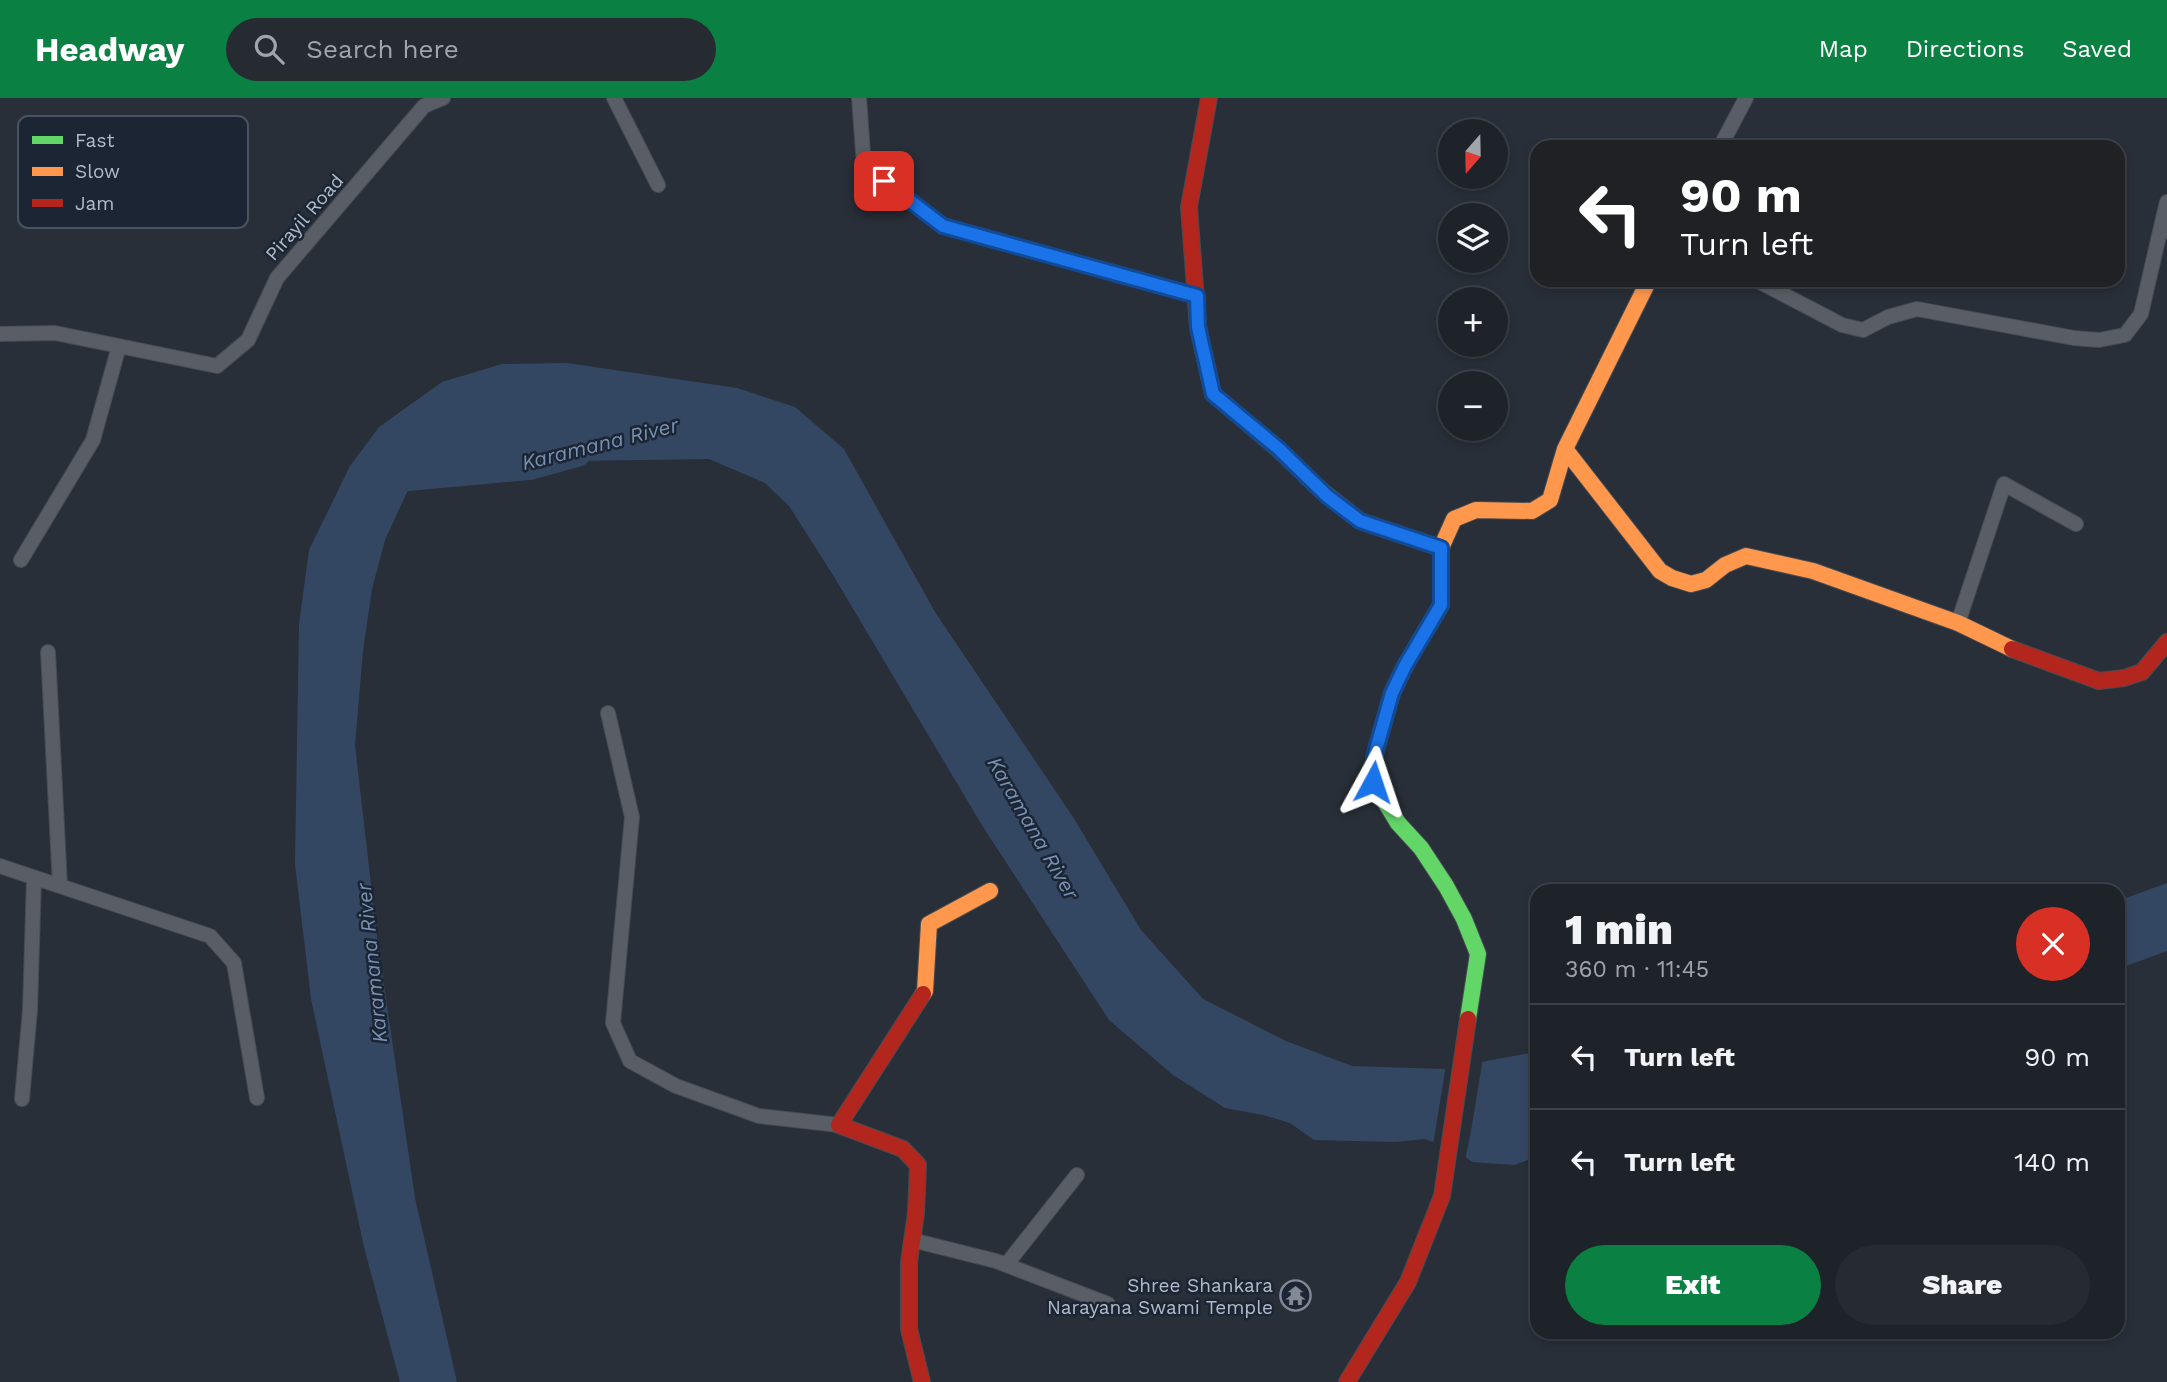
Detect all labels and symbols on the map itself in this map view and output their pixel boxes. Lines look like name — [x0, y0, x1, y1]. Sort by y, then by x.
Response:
legend — [18, 116, 248, 228]
north arrow — [1438, 119, 1508, 189]
text: Fast — [75, 129, 114, 152]
pin — [854, 151, 914, 211]
text: Slow — [75, 160, 120, 183]
street label: Pirayil Road — [261, 169, 348, 265]
text: Jam — [75, 192, 114, 215]
water label: Karamana River — [519, 412, 682, 475]
position arrow — [1336, 745, 1410, 819]
water label: Karamana River — [982, 752, 1085, 904]
water label: Karamana River — [351, 881, 392, 1044]
place label: Shree Shankara Narayana Swami Temple — [1047, 1274, 1273, 1319]
temple icon: Shree Shankara Narayana Swami Temple — [1279, 1279, 1313, 1313]

